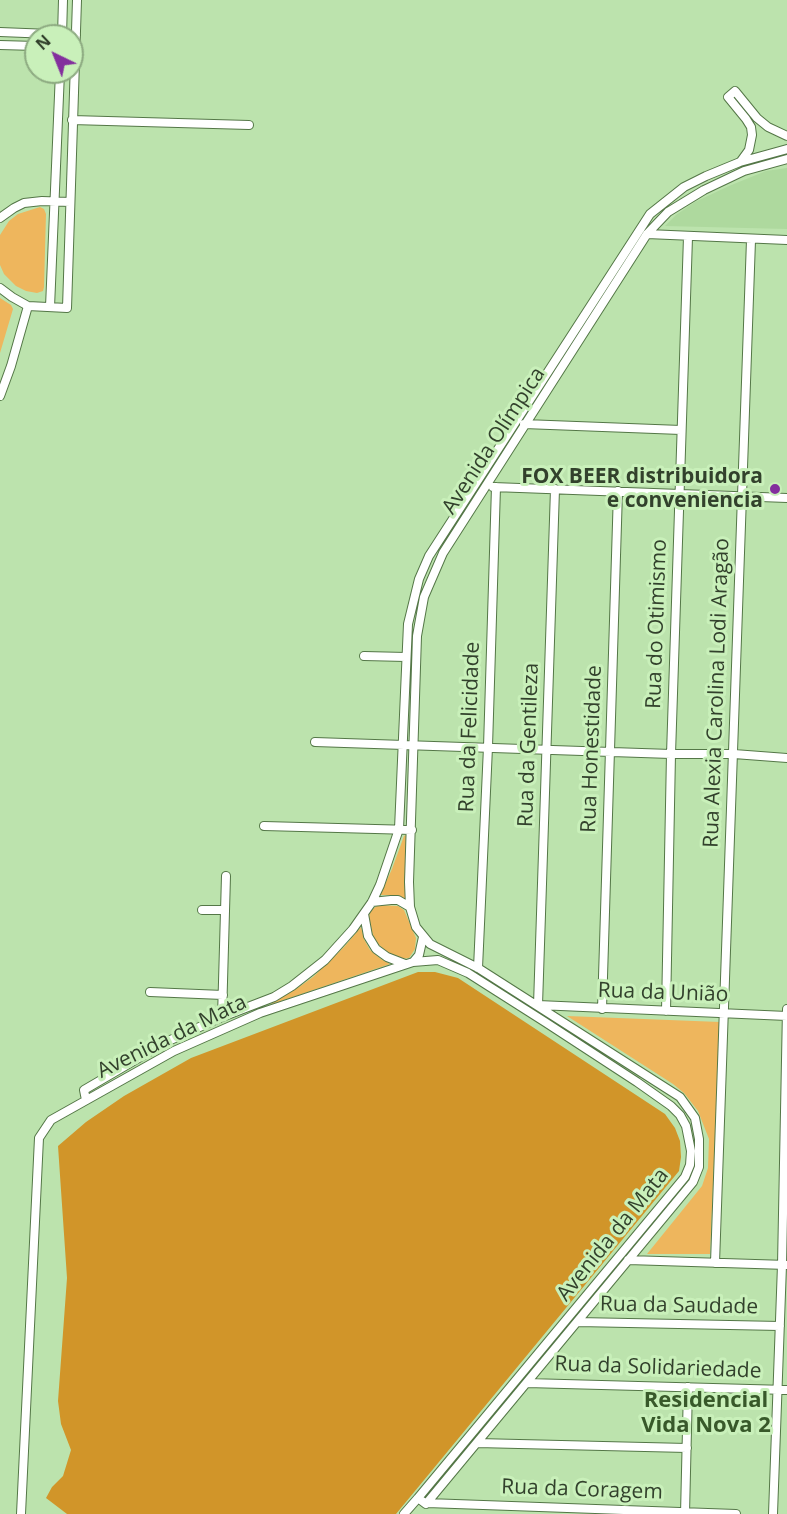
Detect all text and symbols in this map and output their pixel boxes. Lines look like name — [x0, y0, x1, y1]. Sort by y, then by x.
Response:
north arrow — [24, 24, 84, 84]
text: N — [31, 30, 55, 55]
street label: Avenida Olímpica — [437, 363, 551, 519]
place label: FOX BEER distribuidora e conveniencia — [521, 464, 763, 514]
marker: FOX BEER distribuidora e conveniencia — [768, 482, 782, 496]
street label: Rua Alexia Carolina Lodi Aragão — [699, 538, 735, 848]
street label: Rua do Otimismo — [641, 539, 673, 709]
street label: Rua da Felicidade — [454, 641, 486, 813]
street label: Rua da Gentileza — [514, 662, 544, 828]
street label: Rua Honestidade — [576, 665, 608, 833]
street label: Rua da União — [597, 978, 729, 1008]
street label: Avenida da Mata — [93, 990, 251, 1084]
street label: Avenida da Mata — [552, 1164, 674, 1306]
street label: Rua da Saudade — [600, 1292, 758, 1320]
street label: Rua da Solidariedade — [554, 1352, 762, 1384]
district label: Residencial Vida Nova 2 — [641, 1388, 771, 1440]
street label: Rua da Coragem — [501, 1475, 663, 1505]

